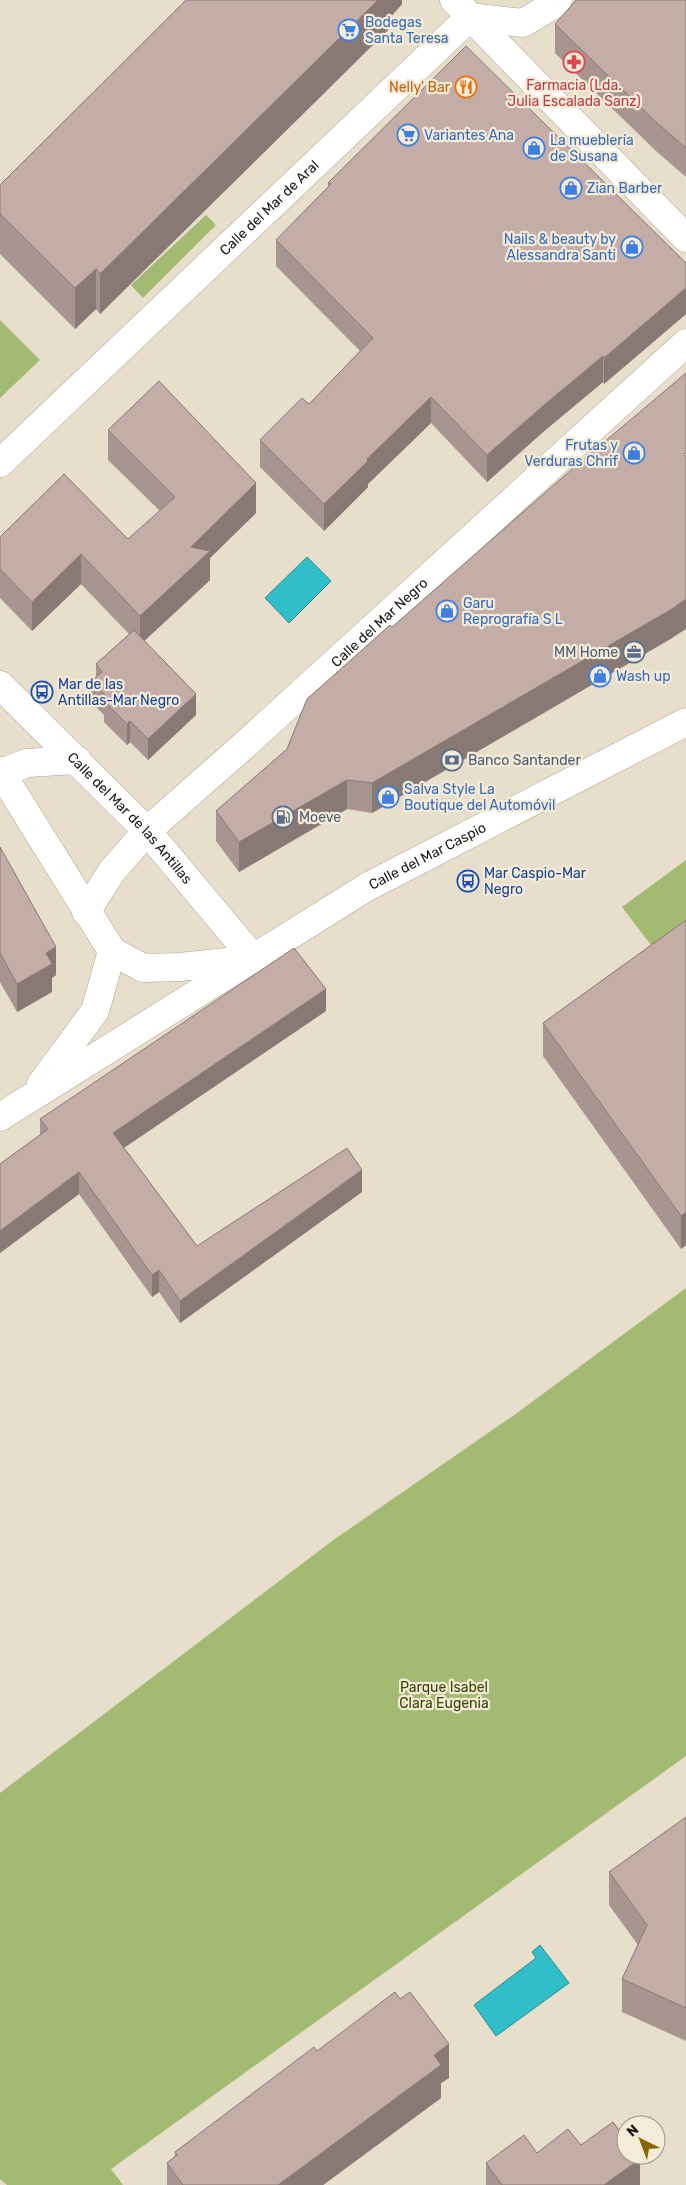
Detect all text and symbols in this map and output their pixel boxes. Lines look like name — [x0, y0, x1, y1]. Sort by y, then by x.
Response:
place label: Bodegas Santa Teresa — [365, 14, 449, 47]
supermarket icon: Bodegas Santa Teresa — [337, 18, 361, 42]
pharmacy icon: Farmacia (Lda. Julia Escalada Sanz) — [562, 50, 586, 74]
restaurant icon: Nelly' Bar — [454, 75, 478, 99]
place label: Farmacia (Lda. Julia Escalada Sanz) — [507, 77, 641, 110]
place label: Nelly' Bar — [389, 79, 451, 96]
supermarket icon: Variantes Ana — [396, 123, 420, 147]
place label: Variantes Ana — [424, 127, 514, 144]
place label: La mueblería de Susana — [550, 132, 634, 165]
shop icon: La mueblería de Susana — [522, 136, 546, 160]
street label: Calle del Mar de Aral — [216, 157, 322, 259]
shop icon: Zian Barber — [559, 176, 583, 200]
place label: Zian Barber — [587, 180, 663, 197]
place label: Nails & beauty by Alessandra Santi — [504, 231, 616, 264]
shop icon: Nails & beauty by Alessandra Santi — [620, 235, 644, 259]
place label: Frutas y Verduras Chrif — [524, 437, 619, 470]
shop icon: Frutas y Verduras Chrif — [622, 441, 646, 465]
street label: Calle del Mar Negro — [327, 574, 431, 670]
place label: Garu Reprografía S L — [463, 595, 563, 628]
shop icon: Garu Reprografía S L — [435, 599, 459, 623]
office icon: MM Home — [622, 640, 646, 664]
place label: MM Home — [554, 644, 618, 661]
shop icon: Wash up — [588, 664, 612, 688]
place label: Wash up — [616, 668, 671, 685]
place label: Mar de las Antillas-Mar Negro — [58, 676, 179, 709]
bus stop icon: Mar de las Antillas-Mar Negro — [30, 680, 54, 704]
street label: Calle del Mar de las Antillas — [64, 748, 196, 887]
bank icon: Banco Santander — [440, 748, 464, 772]
place label: Banco Santander — [468, 752, 581, 769]
place label: Salva Style La Boutique del Automóvil — [404, 781, 555, 814]
shop icon: Salva Style La Boutique del Automóvil — [376, 785, 400, 809]
fuel station icon: Moeve — [271, 805, 295, 829]
place label: Moeve — [299, 809, 341, 826]
street label: Calle del Mar Caspio — [366, 819, 489, 893]
place label: Mar Caspio-Mar Negro — [484, 865, 587, 898]
bus stop icon: Mar Caspio-Mar Negro — [456, 869, 480, 893]
park label: Parque Isabel Clara Eugenia — [399, 1679, 489, 1712]
north arrow — [616, 2115, 666, 2165]
text: N — [623, 2121, 642, 2140]

